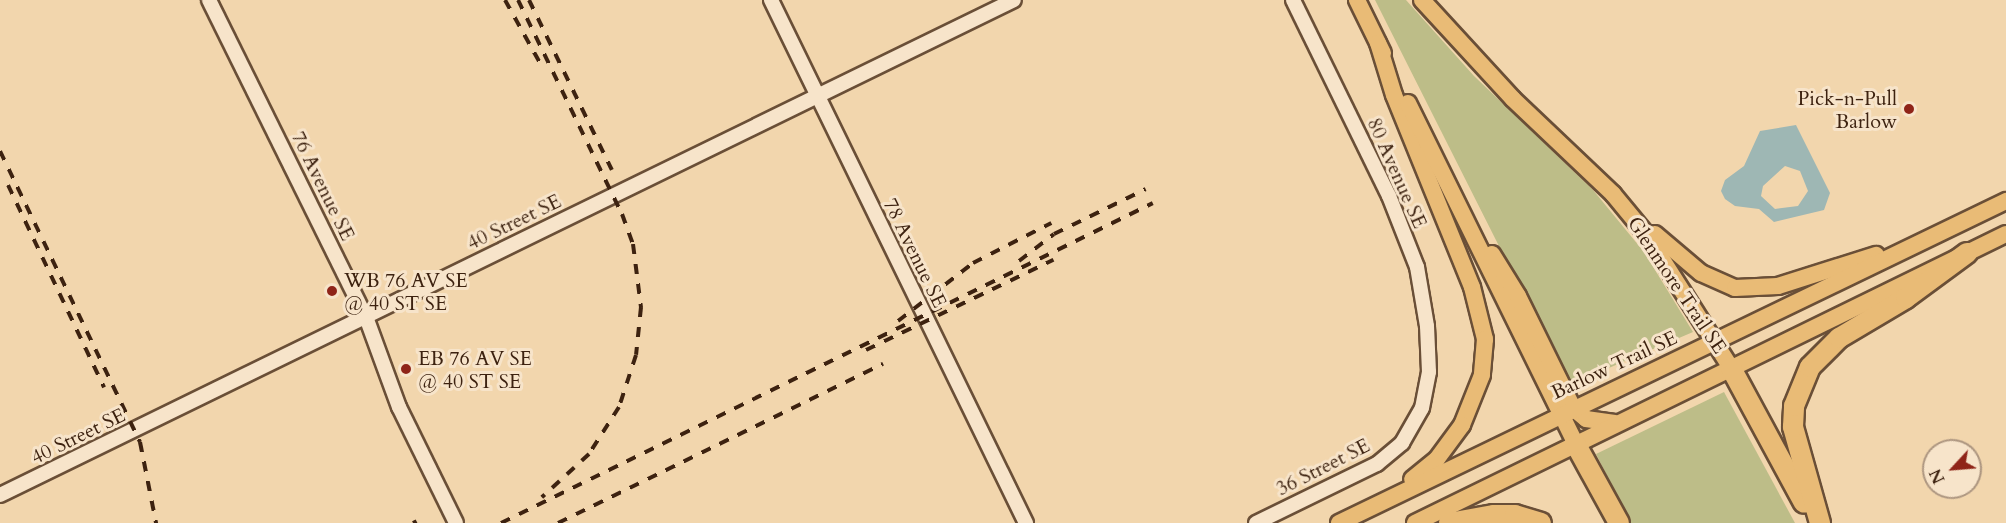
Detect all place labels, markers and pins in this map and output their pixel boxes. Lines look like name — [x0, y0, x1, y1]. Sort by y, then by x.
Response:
place label: Pick-n-Pull Barlow — [1798, 86, 1897, 133]
marker: Pick-n-Pull Barlow — [1902, 102, 1916, 116]
place label: WB 76 AV SE @ 40 ST SE — [344, 268, 468, 315]
marker: WB 76 AV SE @ 40 ST SE — [325, 284, 339, 298]
place label: EB 76 AV SE @ 40 ST SE — [418, 346, 532, 393]
marker: EB 76 AV SE @ 40 ST SE — [399, 362, 413, 376]

